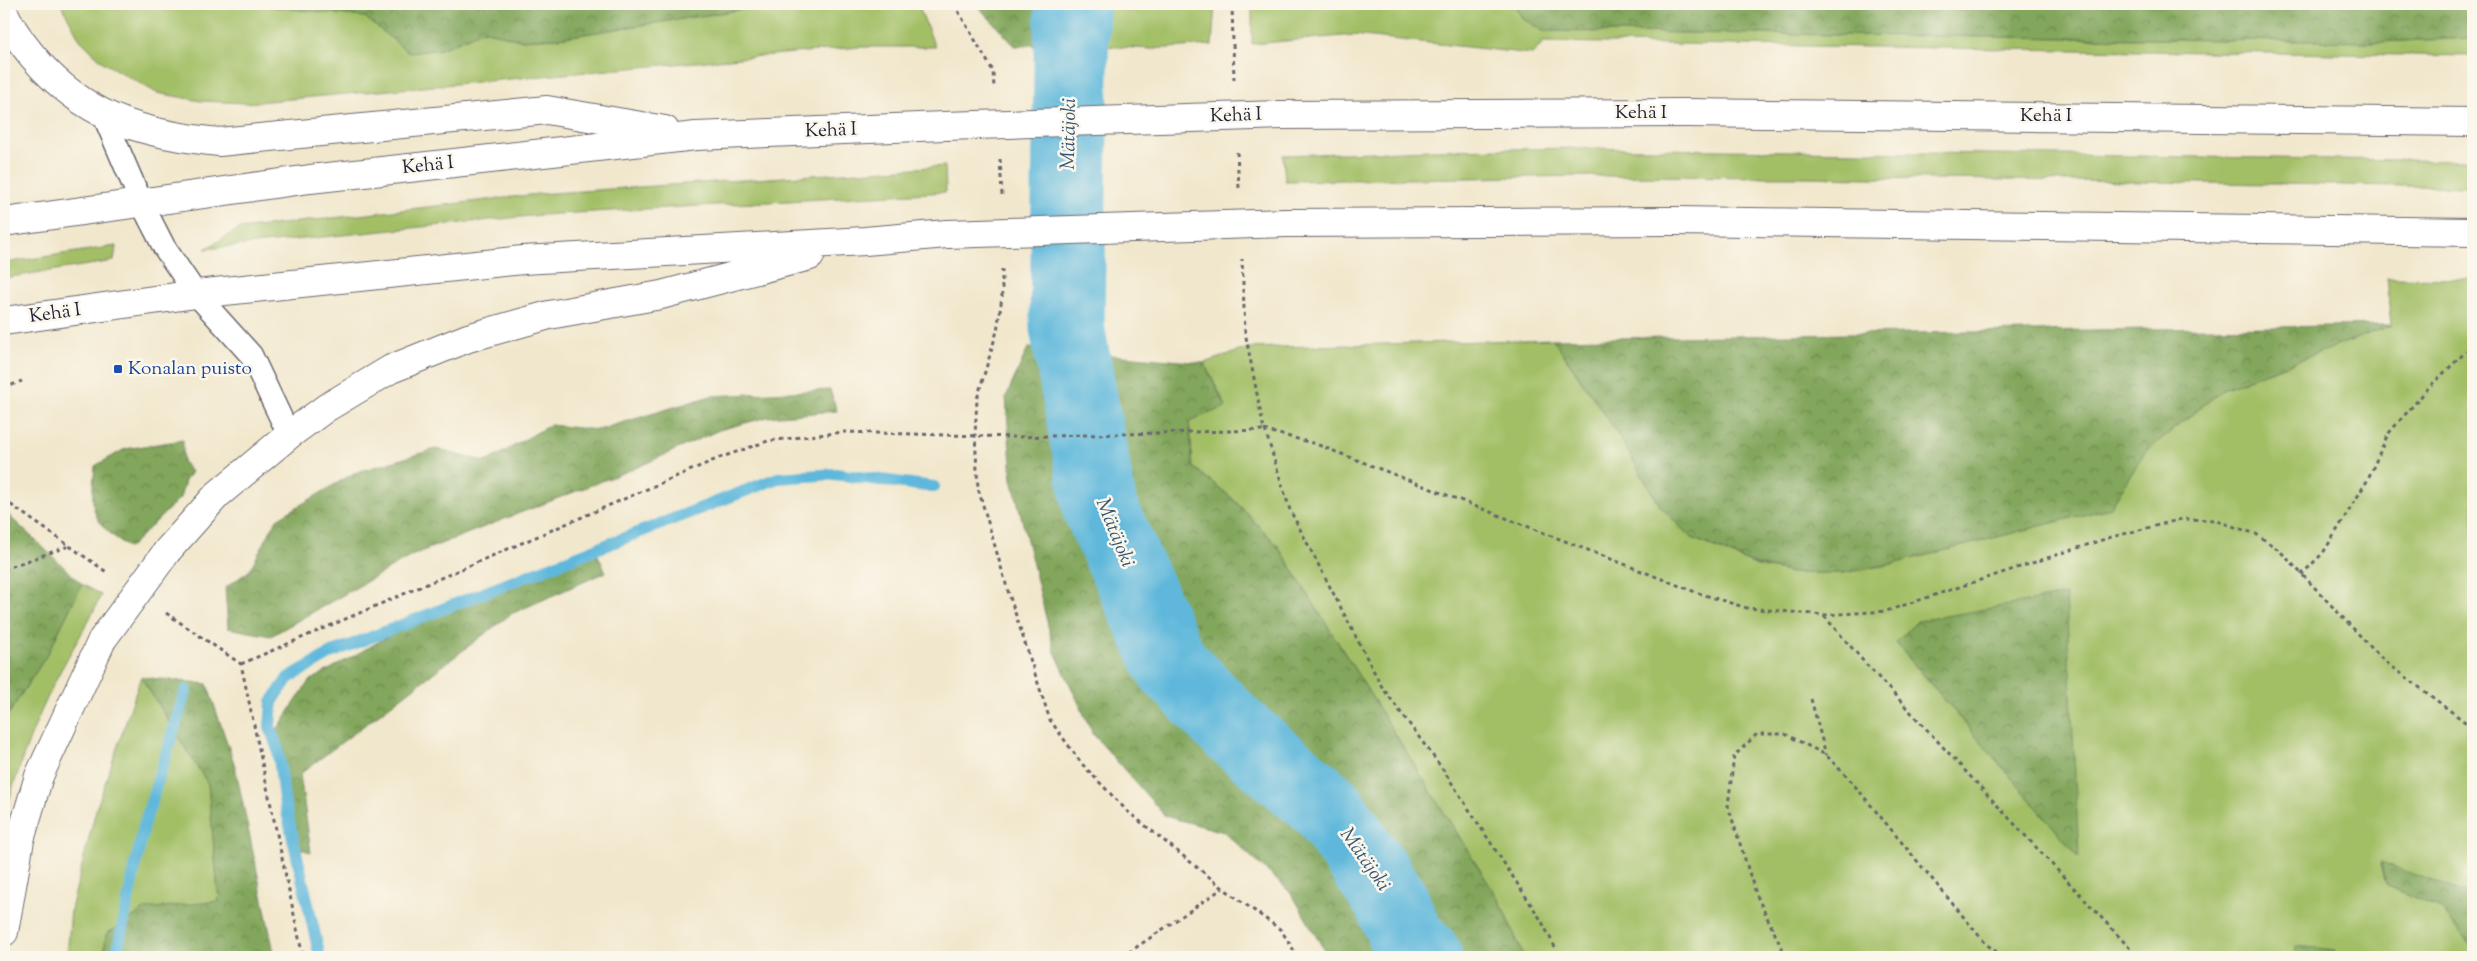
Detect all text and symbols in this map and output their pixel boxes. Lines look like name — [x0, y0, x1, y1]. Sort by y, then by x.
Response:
water label: Mätäjoki — [1055, 98, 1085, 170]
street label: Kehä I — [1615, 100, 1667, 127]
street label: Kehä I — [1210, 102, 1262, 130]
street label: Kehä I — [2020, 103, 2072, 130]
street label: Kehä I — [805, 117, 857, 145]
street label: Kehä I — [401, 150, 455, 182]
street label: Kehä I — [27, 297, 83, 331]
place label: Konalan puisto — [128, 356, 252, 383]
marker: Konalan puisto — [112, 363, 124, 375]
water label: Mätäjoki — [1087, 494, 1141, 572]
water label: Mätäjoki — [1332, 822, 1396, 898]

